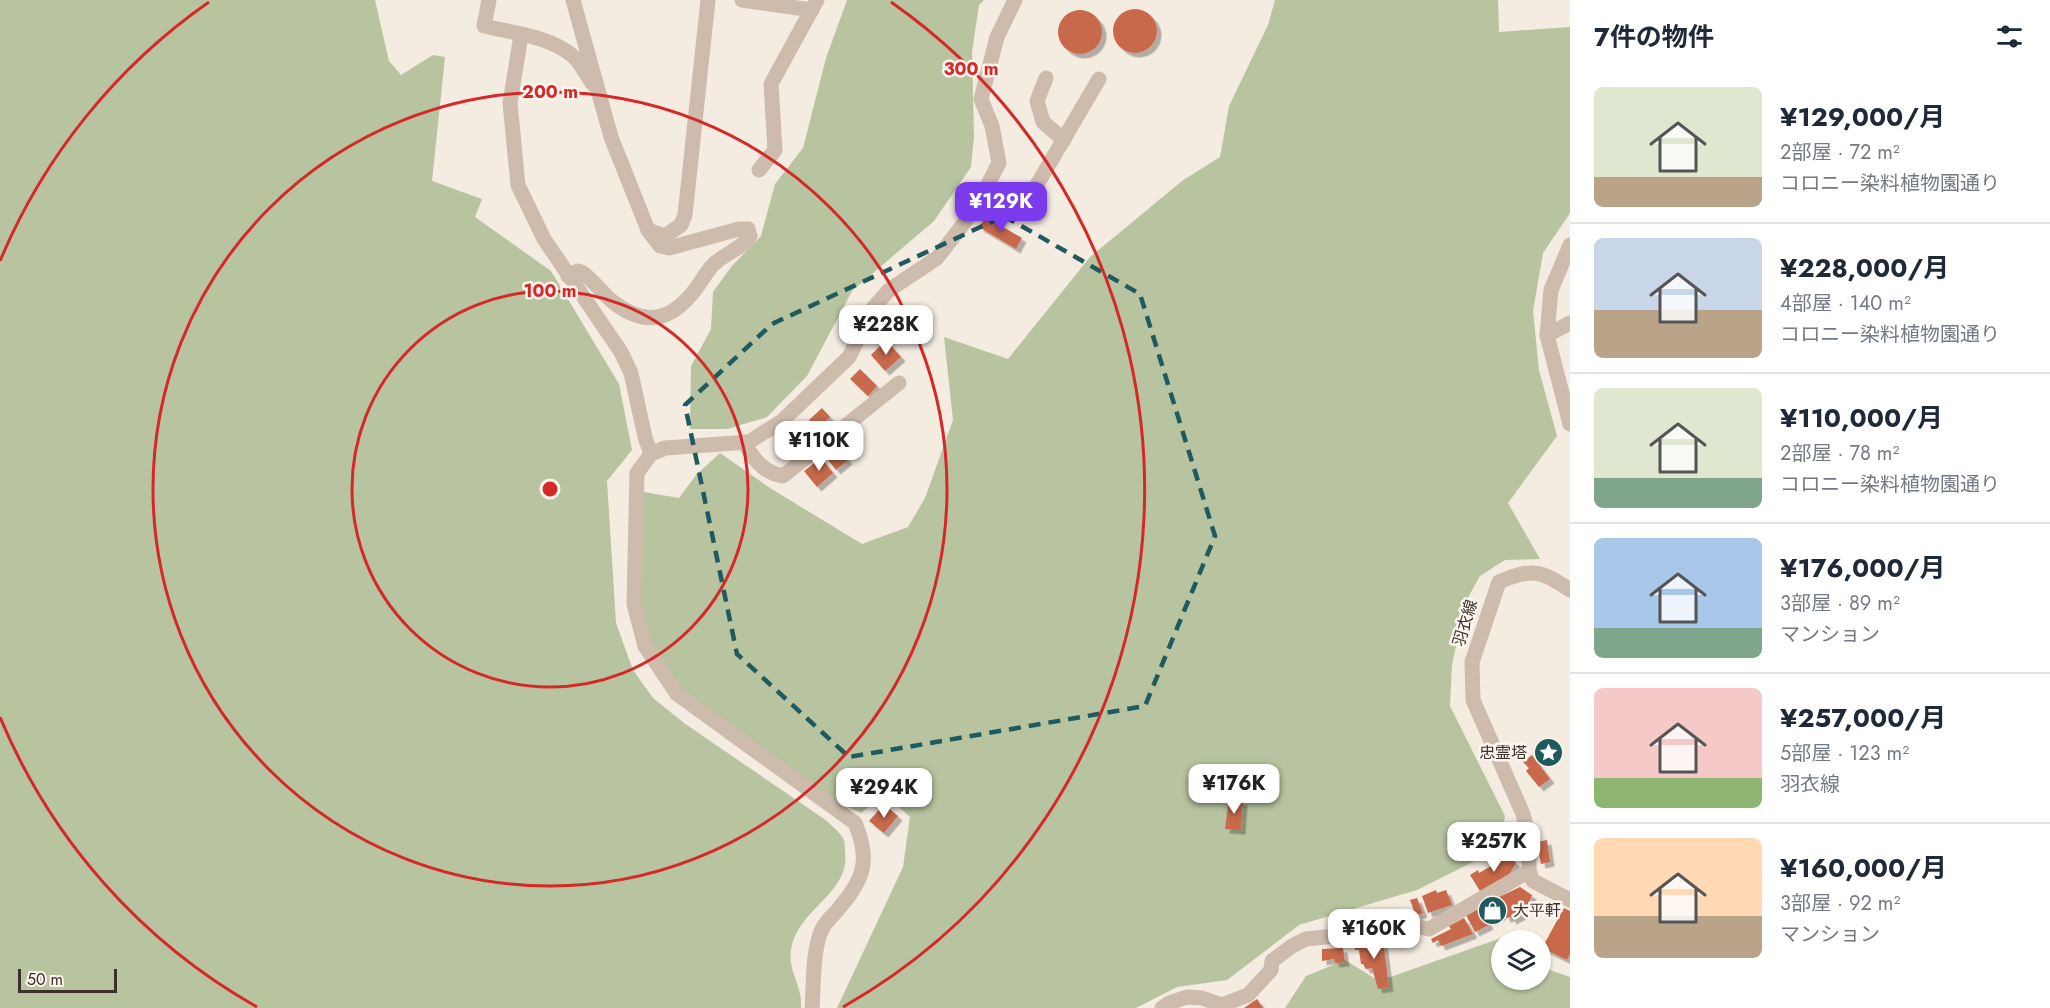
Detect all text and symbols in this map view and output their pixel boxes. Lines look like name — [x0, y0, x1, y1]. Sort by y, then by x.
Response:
text: 7件の物件 — [1594, 18, 1714, 56]
icon: filters — [1993, 20, 2026, 53]
text: 300 m — [943, 56, 999, 82]
text: 200 m — [522, 79, 578, 105]
text: ¥129,000/月 — [1780, 98, 1945, 136]
icon: home — [1642, 111, 1714, 183]
text: 2部屋 · 72 m² — [1780, 138, 1900, 167]
text: コロニー染料植物園通り — [1780, 169, 2000, 198]
pin: ¥129K — [959, 182, 1043, 233]
text: ¥129K — [969, 187, 1033, 216]
text: ¥228,000/月 — [1780, 249, 1949, 287]
icon: home — [1642, 262, 1714, 334]
text: 100 m — [523, 278, 577, 304]
text: 4部屋 · 140 m² — [1780, 289, 1911, 318]
pin: ¥228K — [844, 305, 928, 356]
text: ¥228K — [853, 310, 919, 339]
text: コロニー染料植物園通り — [1780, 320, 2000, 349]
text: ¥110,000/月 — [1780, 399, 1943, 437]
icon: home — [1642, 412, 1714, 484]
pin: ¥110K — [777, 421, 861, 472]
text: ¥110K — [789, 426, 849, 455]
text: 2部屋 · 78 m² — [1780, 439, 1899, 468]
text: コロニー染料植物園通り — [1780, 470, 2000, 499]
centre of rings — [540, 479, 560, 499]
text: ¥176,000/月 — [1780, 549, 1946, 587]
icon: home — [1642, 562, 1714, 634]
text: 3部屋 · 89 m² — [1780, 589, 1900, 618]
street label: 羽衣線 — [1447, 597, 1483, 649]
text: マンション — [1780, 620, 1880, 649]
text: ¥257,000/月 — [1780, 699, 1946, 737]
icon: home — [1642, 712, 1714, 784]
place icon: 忠霊塔 — [1532, 736, 1564, 768]
text: 5部屋 · 123 m² — [1780, 739, 1909, 768]
place label: 忠霊塔 — [1479, 741, 1527, 764]
pin: ¥176K — [1192, 764, 1276, 815]
pin: ¥294K — [842, 768, 926, 819]
text: ¥176K — [1203, 769, 1265, 798]
text: 羽衣線 — [1780, 770, 1840, 799]
text: ¥294K — [850, 773, 918, 802]
pin: ¥257K — [1452, 822, 1536, 873]
text: ¥257K — [1461, 827, 1527, 856]
text: ¥160,000/月 — [1780, 849, 1947, 887]
icon: home — [1642, 862, 1714, 934]
text: 3部屋 · 92 m² — [1780, 889, 1900, 918]
shop icon: 大平軒 — [1476, 894, 1508, 926]
place label: 大平軒 — [1513, 899, 1561, 922]
pin: ¥160K — [1332, 909, 1416, 960]
text: ¥160K — [1342, 914, 1406, 943]
text: マンション — [1780, 920, 1880, 949]
map controls — [1491, 930, 1551, 990]
button: layers — [1491, 930, 1551, 990]
scale bar — [18, 966, 117, 994]
text: 50 m — [27, 968, 63, 991]

